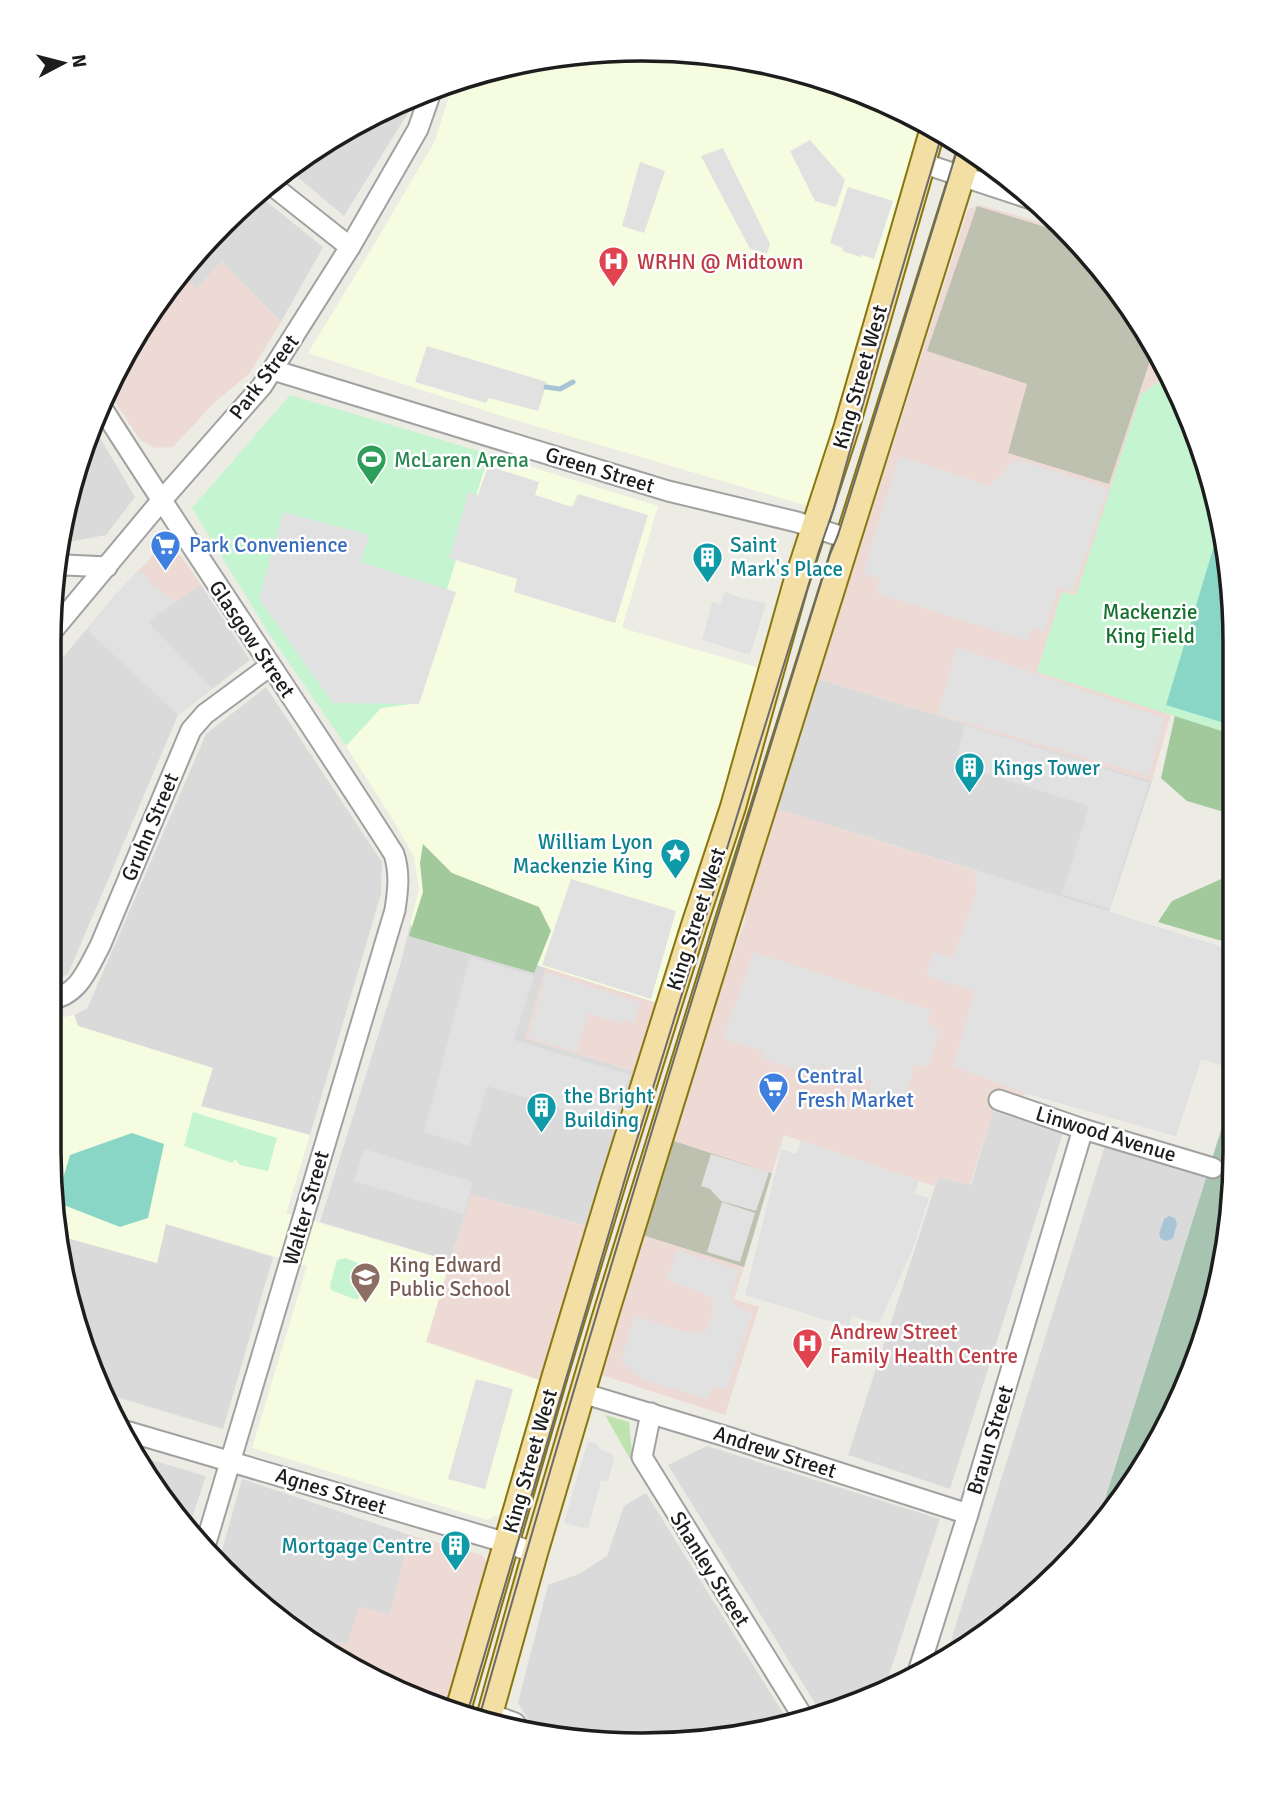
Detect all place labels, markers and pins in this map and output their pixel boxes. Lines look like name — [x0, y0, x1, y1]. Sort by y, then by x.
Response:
hospital icon: WRHN @ Midtown — [597, 245, 631, 289]
place label: WRHN @ Midtown — [637, 249, 803, 275]
sports icon: McLaren Arena — [354, 443, 388, 487]
place label: McLaren Arena — [394, 447, 529, 473]
supermarket icon: Park Convenience — [149, 528, 183, 572]
place label: Park Convenience — [189, 532, 348, 558]
place label: Saint Mark's Place — [730, 532, 843, 582]
building icon: Saint Mark's Place — [690, 540, 724, 584]
building icon: Kings Tower — [953, 751, 987, 795]
place label: Kings Tower — [993, 755, 1100, 781]
place label: William Lyon Mackenzie King — [513, 829, 653, 879]
place icon: William Lyon Mackenzie King — [659, 837, 693, 881]
place label: Central Fresh Market — [797, 1063, 914, 1113]
supermarket icon: Central Fresh Market — [757, 1071, 791, 1115]
place label: the Bright Building — [564, 1083, 654, 1133]
building icon: the Bright Building — [524, 1091, 558, 1135]
place label: King Edward Public School — [389, 1252, 510, 1302]
school or university icon: King Edward Public School — [349, 1260, 383, 1304]
place label: Andrew Street Family Health Centre — [830, 1319, 1018, 1369]
hospital icon: Andrew Street Family Health Centre — [790, 1327, 824, 1371]
building icon: Mortgage Centre — [438, 1529, 472, 1573]
place label: Mortgage Centre — [281, 1533, 432, 1559]

